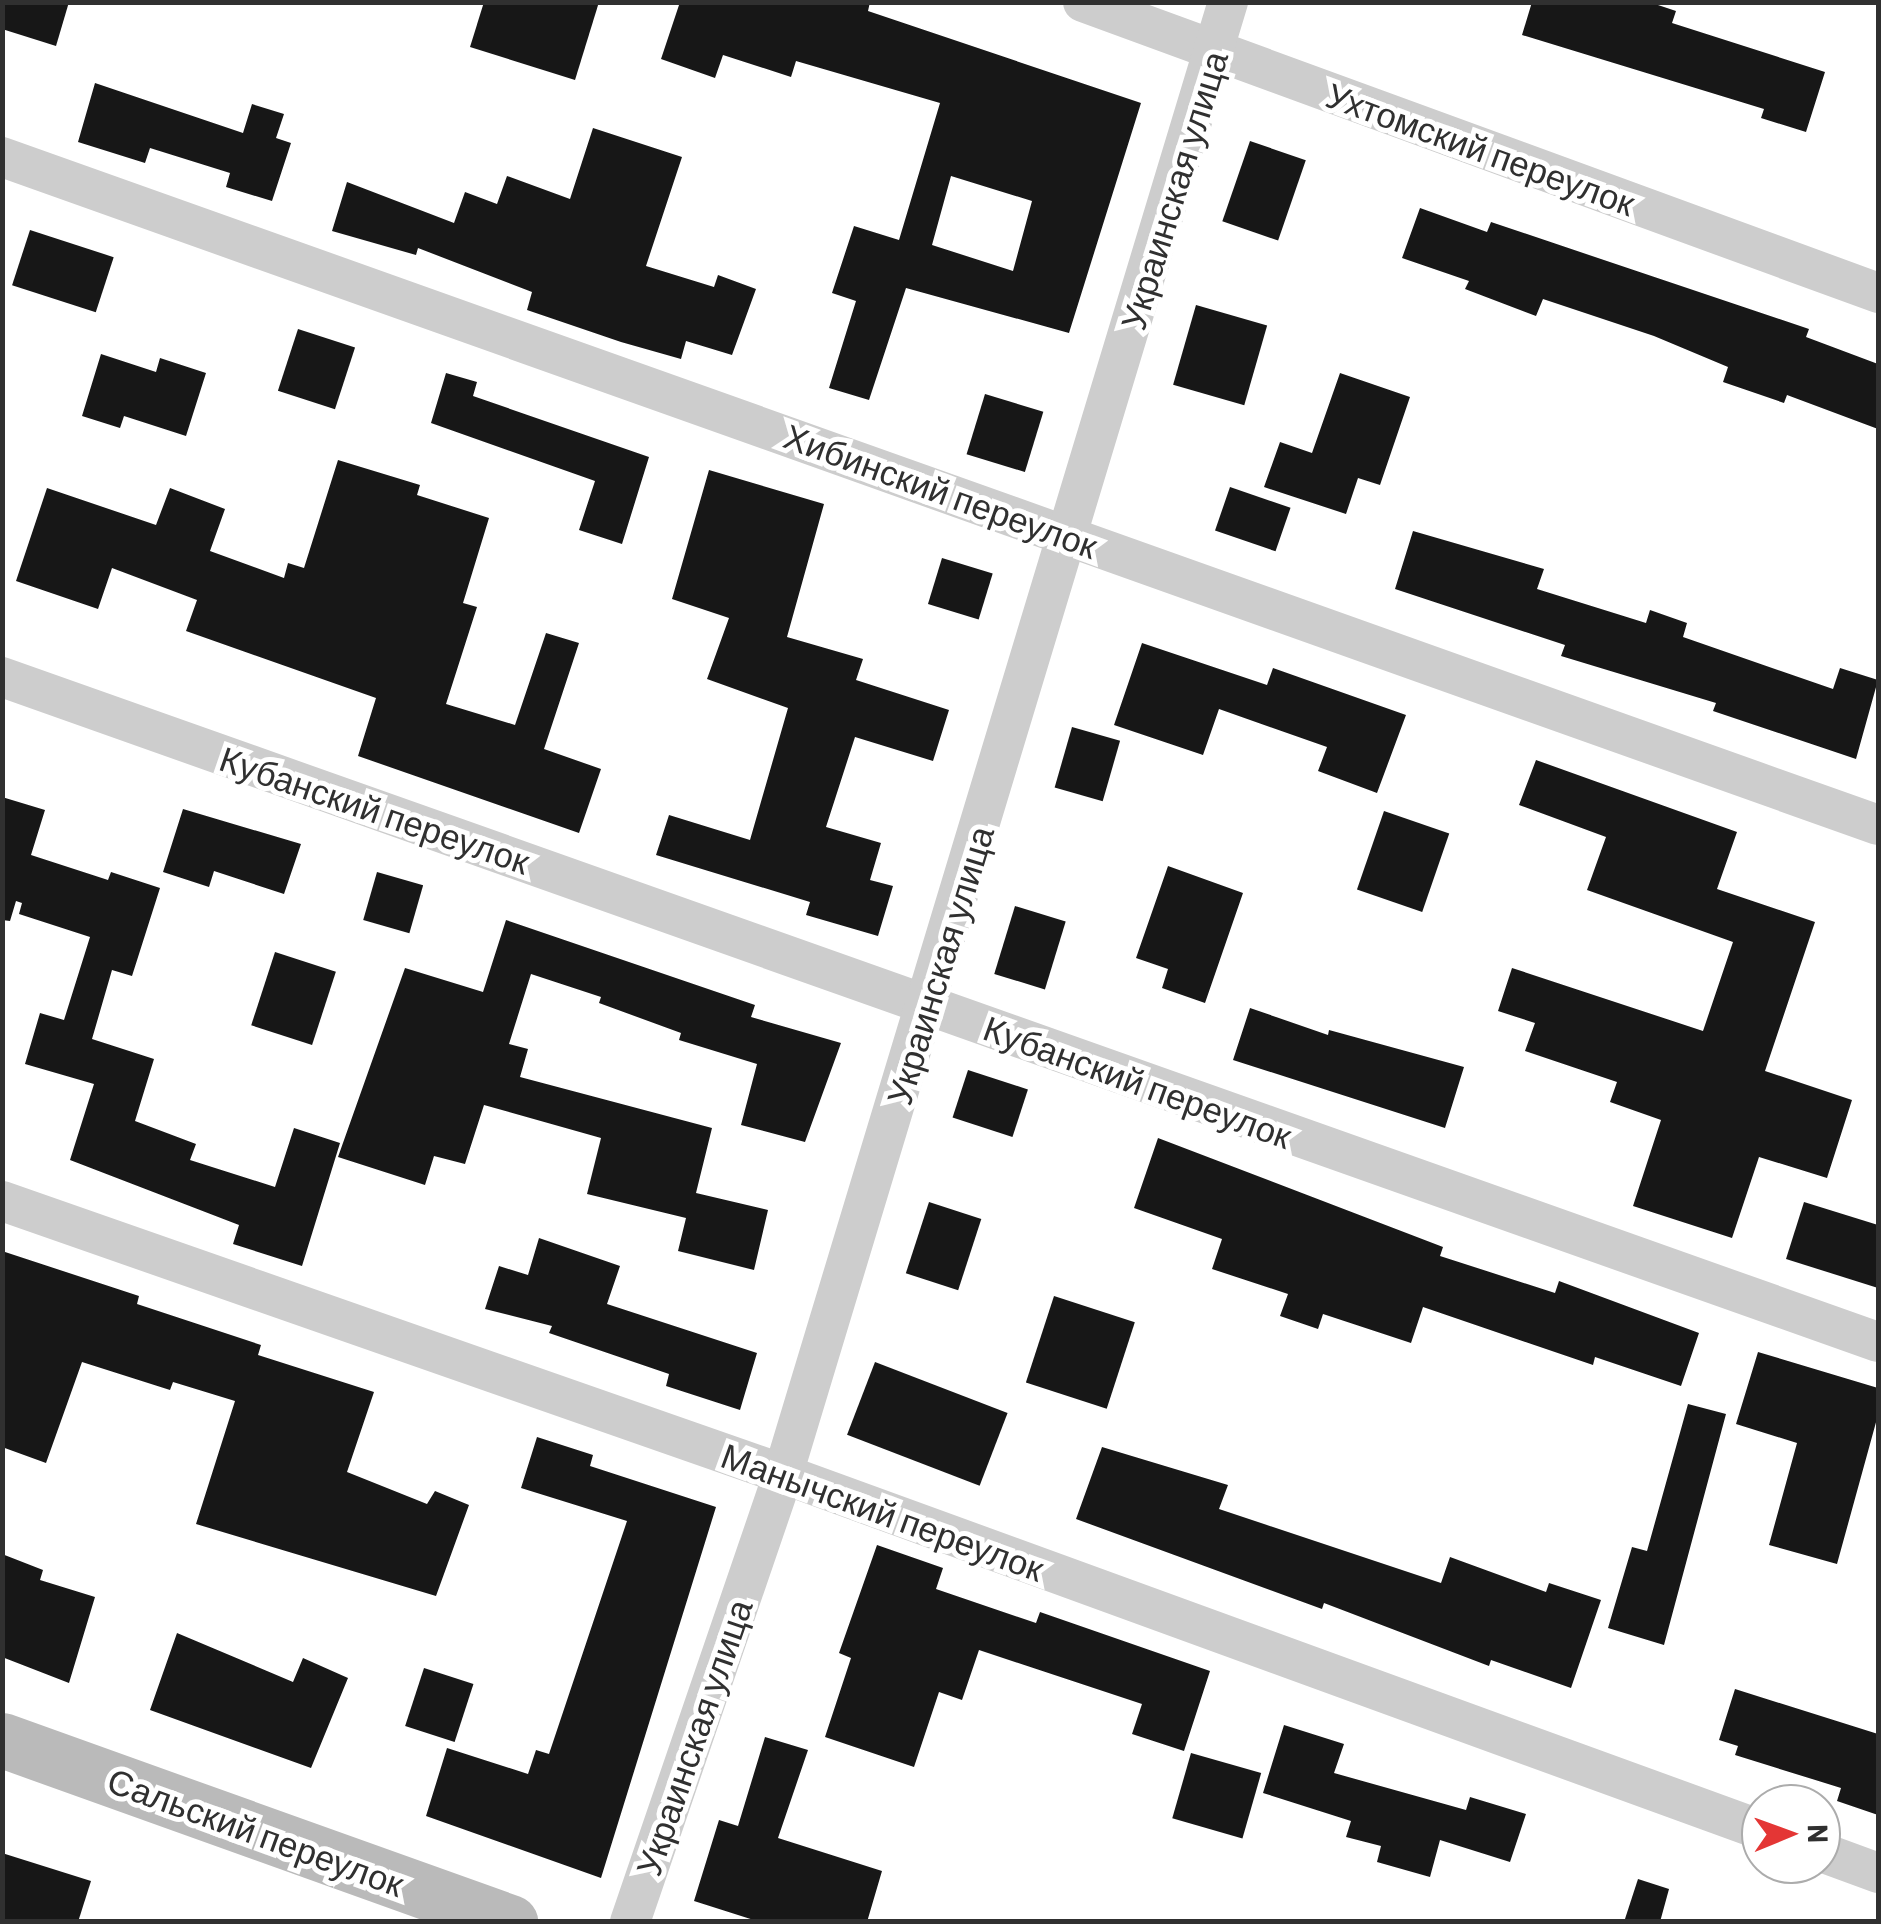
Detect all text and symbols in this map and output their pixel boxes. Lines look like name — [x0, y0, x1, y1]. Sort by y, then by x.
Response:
street label: Украинская улица — [1111, 46, 1235, 334]
street label: Ухтомский переулок — [1321, 73, 1641, 223]
street label: Хибинский переулок — [779, 414, 1103, 566]
street label: Кубанский переулок — [215, 736, 535, 882]
street label: Украинская улица — [877, 821, 1001, 1109]
street label: Кубанский переулок — [978, 1006, 1298, 1156]
street label: Манычский переулок — [716, 1433, 1050, 1589]
street label: Украинская улица — [626, 1594, 760, 1880]
street label: Сальский переулок — [102, 1758, 410, 1904]
north arrow — [1741, 1784, 1841, 1884]
text: N — [1802, 1824, 1836, 1843]

